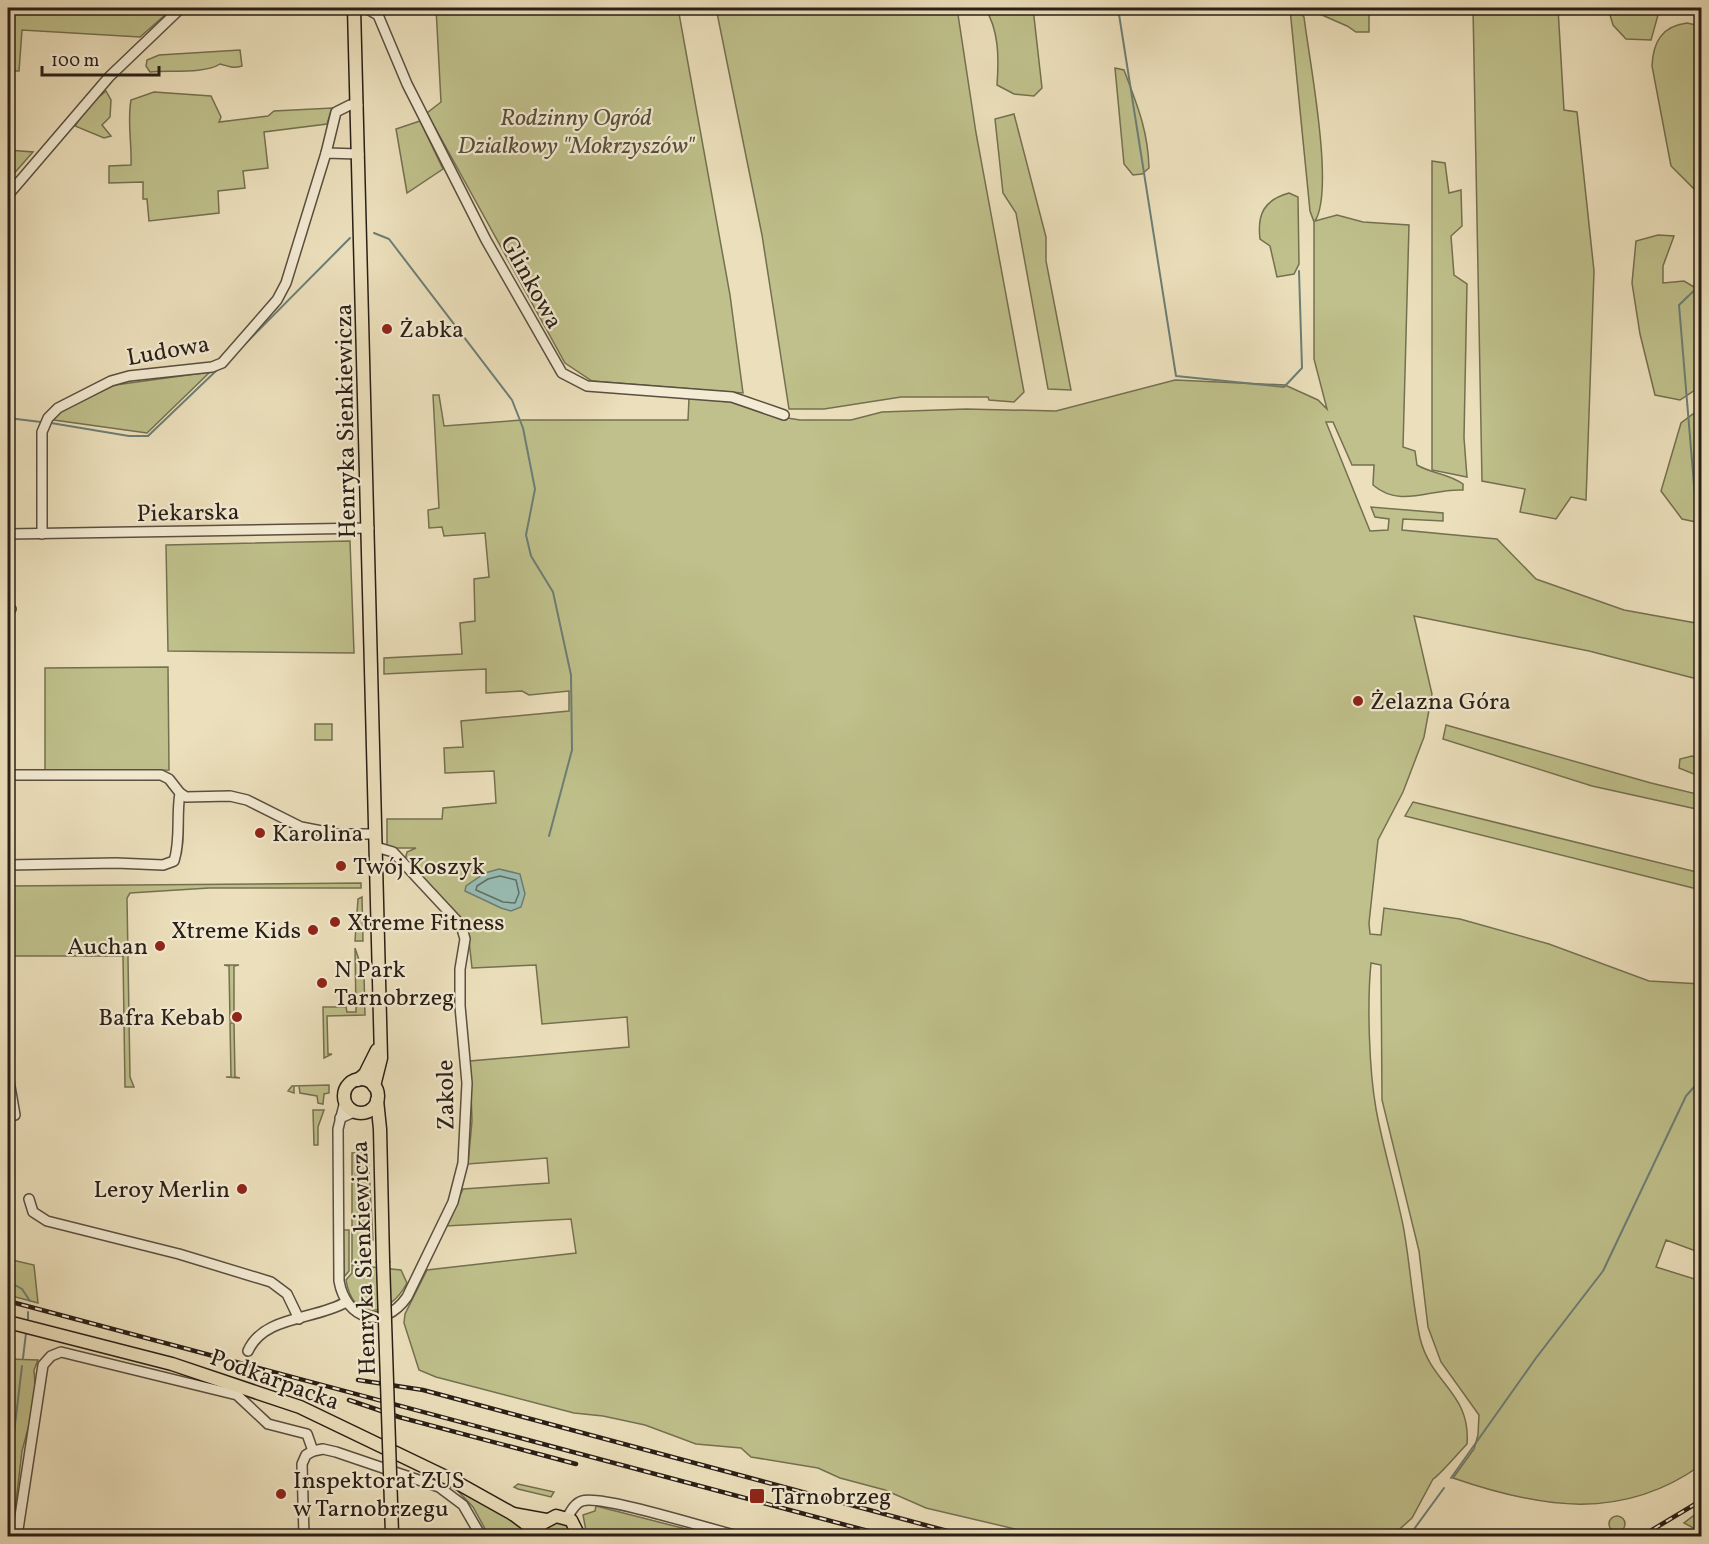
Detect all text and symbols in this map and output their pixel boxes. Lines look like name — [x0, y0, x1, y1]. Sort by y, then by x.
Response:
scale bar — [42, 39, 159, 77]
text: 100 m — [51, 49, 100, 74]
park label: Rodzinny Ogród Dzialkowy "Mokrzyszów" — [457, 102, 696, 164]
street label: Glinkowa — [491, 230, 570, 336]
street label: Henryka Sienkiewicza — [328, 303, 366, 539]
place label: Żabka — [399, 314, 464, 348]
marker: Żabka — [380, 322, 394, 336]
street label: Ludowa — [124, 328, 212, 376]
street label: Piekarska — [136, 496, 240, 532]
place label: Żelazna Góra — [1370, 686, 1511, 720]
marker: Żelazna Góra — [1351, 694, 1365, 708]
place label: Karolina — [272, 818, 364, 852]
marker: Karolina — [253, 826, 267, 840]
place label: Twój Koszyk — [353, 851, 485, 885]
marker: Twój Koszyk — [334, 859, 348, 873]
place label: Xtreme Fitness — [347, 907, 504, 941]
place label: Xtreme Kids — [171, 915, 301, 949]
marker: Xtreme Fitness — [328, 915, 342, 929]
marker: Xtreme Kids — [306, 923, 320, 937]
place label: Auchan — [67, 931, 148, 965]
marker: Auchan — [153, 939, 167, 953]
place label: N Park Tarnobrzeg — [334, 954, 454, 1016]
marker: N Park Tarnobrzeg — [315, 976, 329, 990]
place label: Bafra Kebab — [98, 1002, 225, 1036]
marker: Bafra Kebab — [230, 1010, 244, 1024]
street label: Zakole — [429, 1059, 465, 1131]
street label: Henryka Sienkiewicza — [344, 1140, 386, 1376]
place label: Leroy Merlin — [94, 1174, 230, 1208]
marker: Leroy Merlin — [235, 1182, 249, 1196]
street label: Podkarpacka — [205, 1342, 344, 1420]
place label: Inspektorat ZUS w Tarnobrzegu — [293, 1465, 465, 1527]
place label: Tarnobrzeg — [771, 1481, 891, 1515]
marker: Inspektorat ZUS w Tarnobrzegu — [274, 1487, 288, 1501]
marker: Tarnobrzeg — [748, 1487, 766, 1505]

